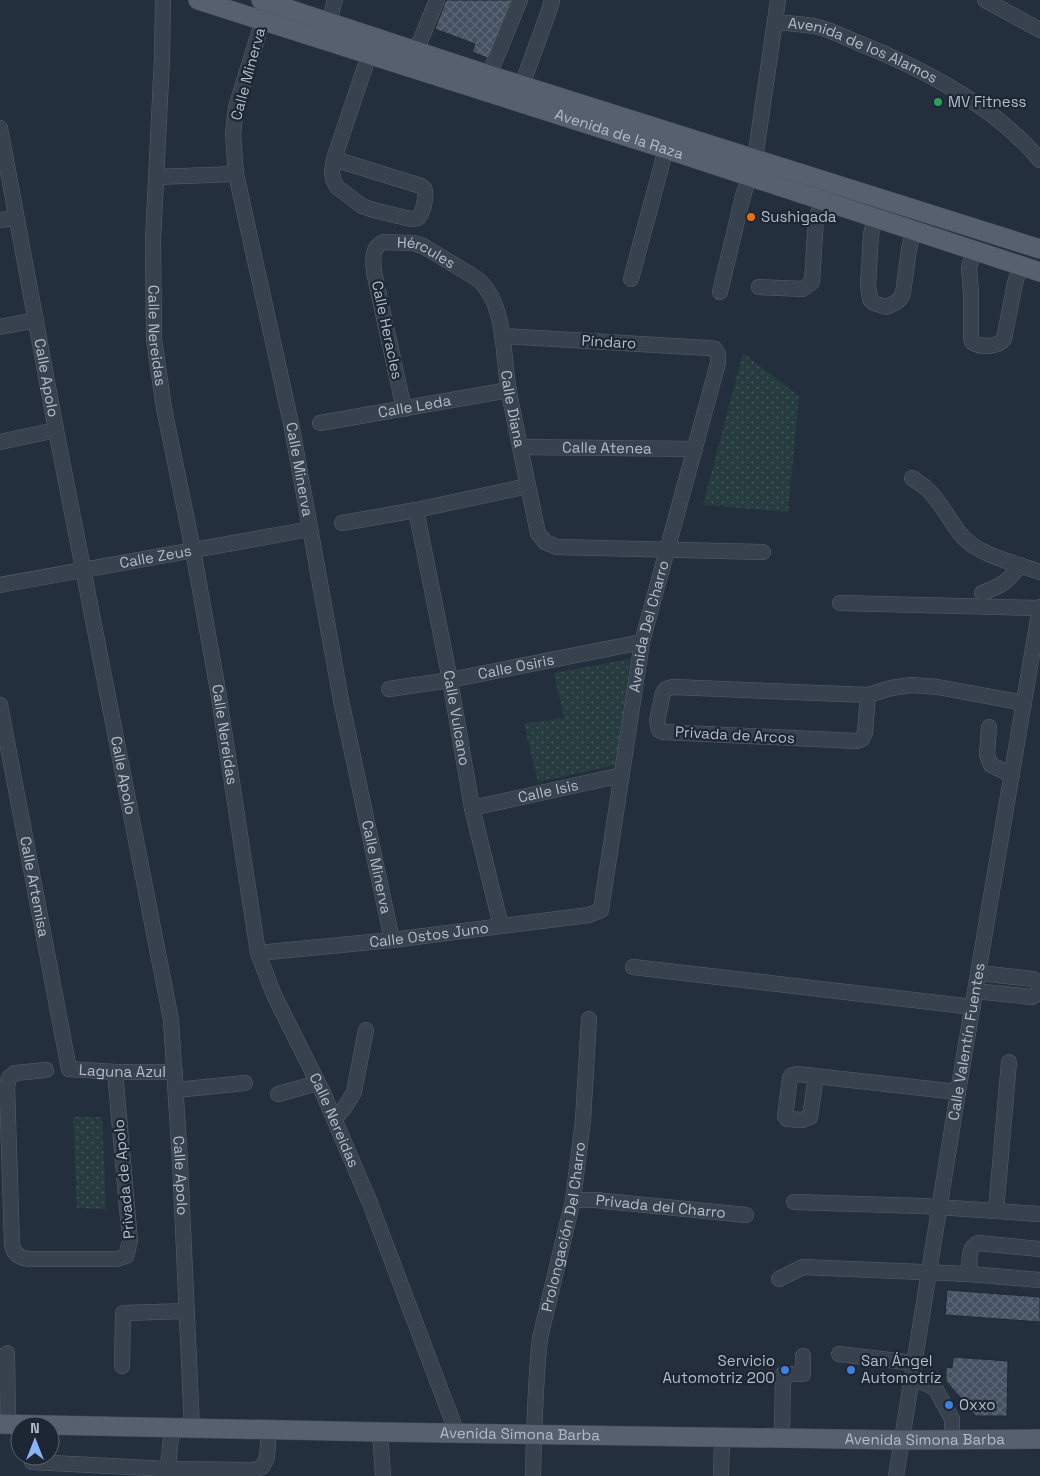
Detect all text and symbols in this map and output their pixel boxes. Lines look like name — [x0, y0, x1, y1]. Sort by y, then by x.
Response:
street label: Avenida de los Alamos — [787, 13, 941, 87]
street label: Calle Minerva — [226, 25, 269, 122]
place label: MV Fitness — [948, 92, 1027, 111]
marker: MV Fitness — [932, 96, 944, 108]
street label: Avenida de la Raza — [553, 104, 686, 163]
place label: Sushigada — [761, 207, 837, 226]
marker: Sushigada — [745, 211, 757, 223]
street label: Hércules — [397, 232, 459, 272]
street label: Calle Heracles — [368, 279, 407, 381]
street label: Calle Nereidas — [144, 285, 171, 387]
street label: Píndaro — [581, 331, 637, 352]
street label: Calle Apolo — [30, 337, 63, 419]
street label: Calle Diana — [497, 369, 530, 449]
street label: Calle Leda — [377, 390, 453, 422]
street label: Calle Minerva — [282, 420, 318, 518]
street label: Calle Atenea — [562, 437, 652, 458]
street label: Calle Zeus — [118, 541, 193, 572]
street label: Avenida Del Charro — [624, 558, 673, 694]
street label: Calle Osiris — [476, 650, 556, 683]
street label: Calle Vulcano — [439, 669, 475, 767]
street label: Calle Nereidas — [208, 683, 242, 786]
street label: Privada de Arcos — [675, 722, 796, 747]
street label: Calle Apolo — [107, 734, 141, 816]
street label: Calle Isis — [516, 775, 580, 807]
street label: Calle Minerva — [358, 818, 396, 916]
street label: Calle Artemisa — [16, 835, 54, 939]
street label: Calle Ostos Juno — [368, 918, 490, 951]
street label: Calle Valentín Fuentes — [944, 961, 989, 1122]
street label: Laguna Azul — [78, 1060, 166, 1081]
street label: Calle Nereidas — [305, 1069, 364, 1170]
street label: Privada de Apolo — [109, 1118, 138, 1240]
street label: Calle Apolo — [169, 1135, 192, 1216]
street label: Prolongación Del Charro — [537, 1141, 589, 1314]
street label: Privada del Charro — [595, 1190, 727, 1222]
place label: Servicio Automotriz 200 — [662, 1351, 775, 1387]
place label: San Ángel Automotríz — [861, 1351, 941, 1387]
marker: Servicio Automotriz 200 — [779, 1364, 791, 1376]
marker: San Ángel Automotríz — [845, 1364, 857, 1376]
place label: Oxxo — [959, 1395, 996, 1414]
marker: Oxxo — [943, 1399, 955, 1411]
north arrow — [10, 1416, 60, 1466]
text: N — [30, 1419, 40, 1437]
street label: Avenida Simona Barba — [440, 1423, 601, 1444]
street label: Avenida Simona Barba — [845, 1429, 1005, 1449]

